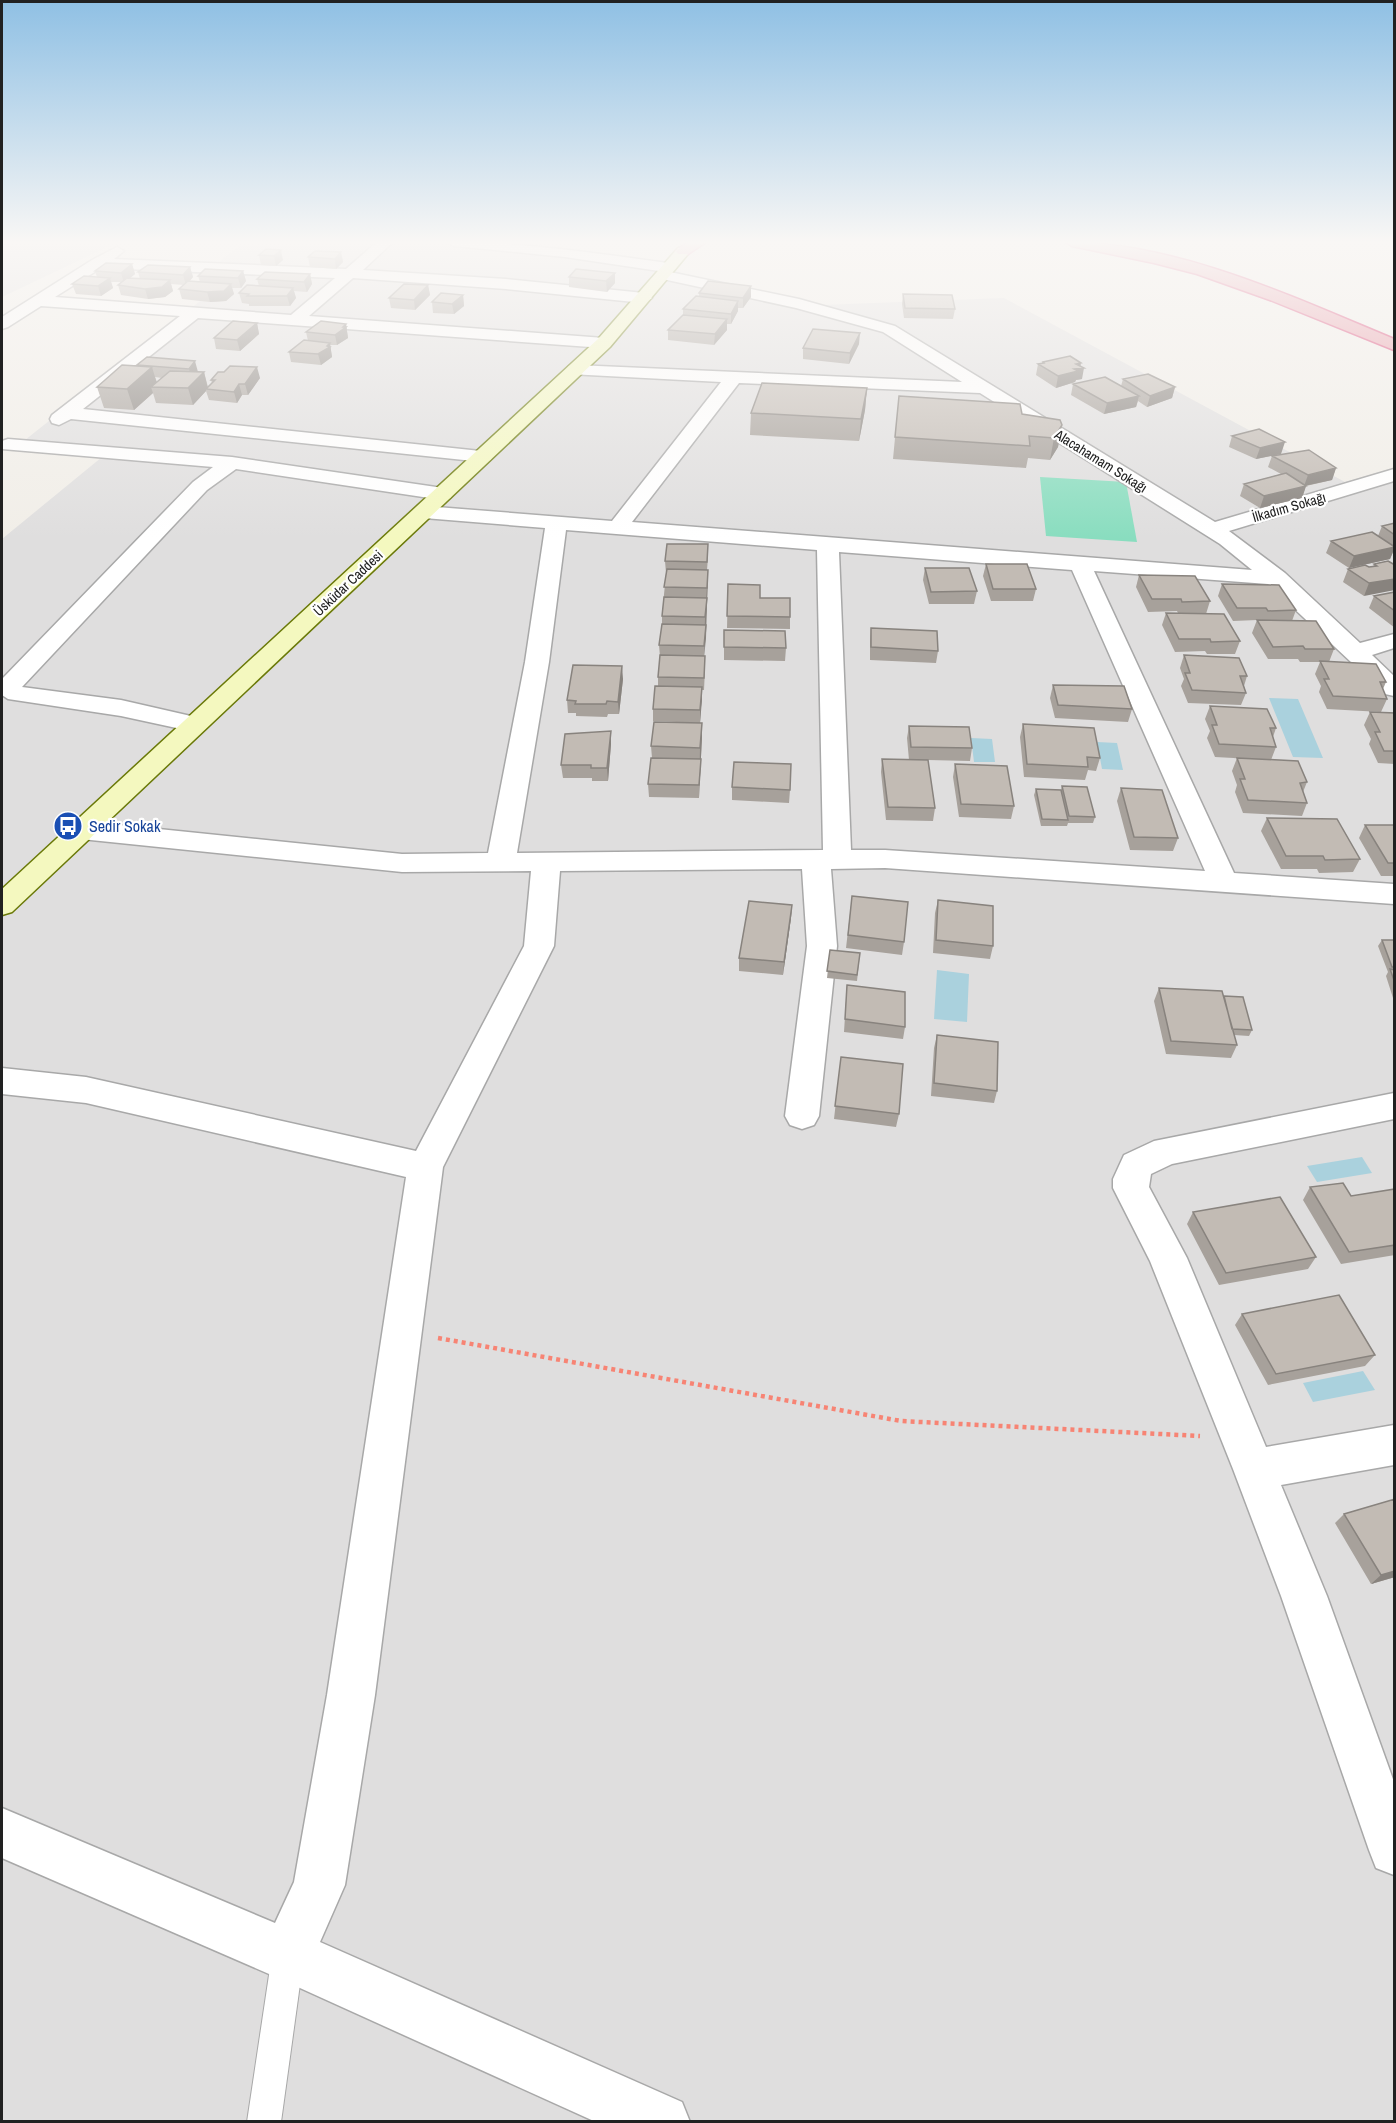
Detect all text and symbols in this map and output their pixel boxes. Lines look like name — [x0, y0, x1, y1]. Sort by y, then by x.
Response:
street label: Alacahamam Sokağı — [1050, 425, 1151, 497]
street label: İlkadım Sokağı — [1250, 488, 1328, 526]
street label: Üsküdar Caddesi — [309, 546, 387, 620]
bus stop icon: Sedir Sokak — [52, 810, 84, 842]
place label: Sedir Sokak — [89, 815, 161, 837]

